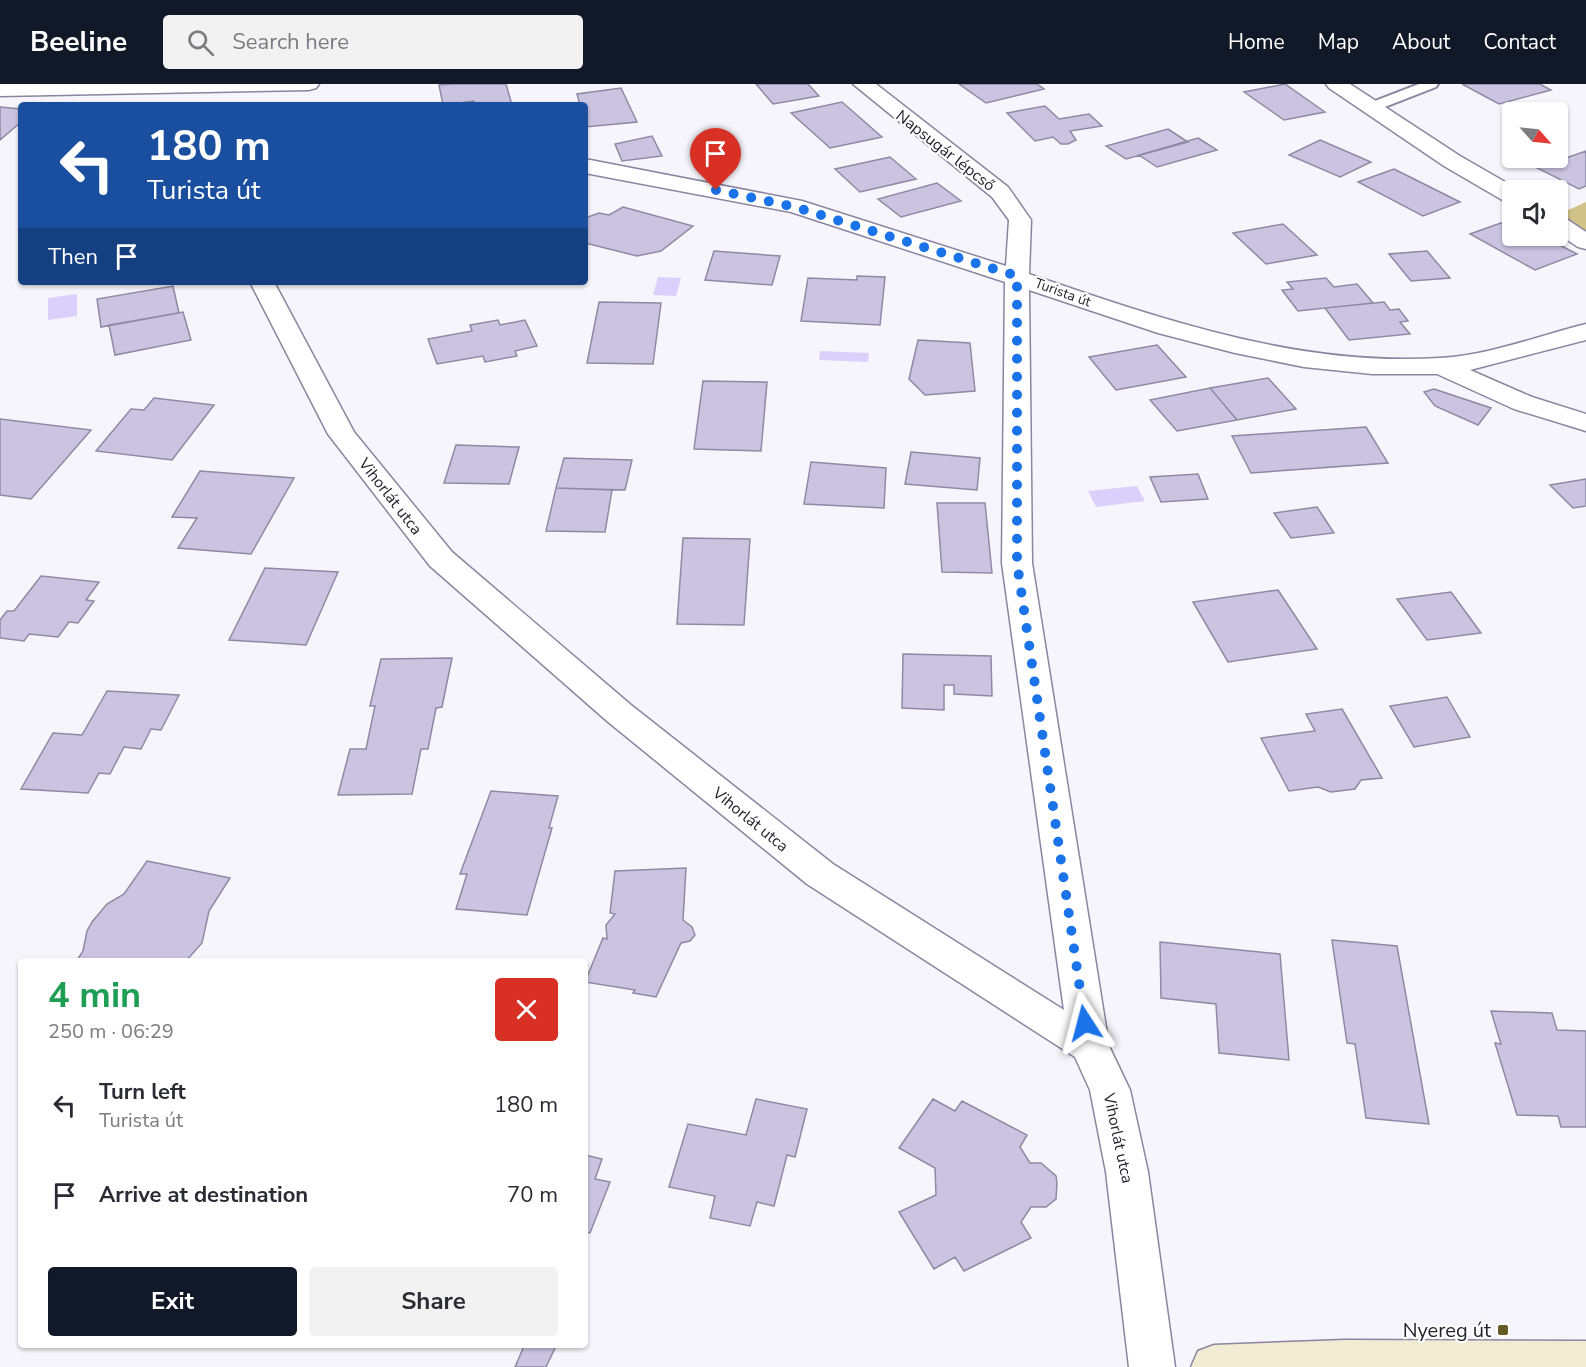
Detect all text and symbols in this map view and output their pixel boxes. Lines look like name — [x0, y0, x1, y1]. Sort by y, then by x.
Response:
search box — [163, 15, 583, 69]
text: Beeline — [30, 23, 127, 61]
icon: search — [184, 26, 217, 59]
text: Search here — [232, 27, 349, 57]
text: Home — [1228, 28, 1285, 56]
text: Map — [1318, 28, 1359, 56]
text: About — [1392, 28, 1450, 56]
text: Contact — [1483, 28, 1556, 56]
north arrow — [1502, 102, 1568, 168]
map controls — [1502, 102, 1568, 246]
street label: Napsugár lépcső — [891, 105, 1000, 197]
text: 180 m — [147, 118, 271, 175]
icon: left — [48, 126, 126, 204]
pin — [690, 128, 741, 190]
icon: arrive — [699, 137, 732, 170]
text: Turista út — [147, 172, 261, 209]
button: sound — [1502, 180, 1568, 246]
icon: arrive — [110, 240, 143, 273]
text: Then — [48, 242, 98, 272]
street label: Turista út — [1032, 273, 1094, 311]
street label: Vihorlát utca — [353, 453, 427, 540]
street label: Vihorlát utca — [707, 782, 793, 857]
text: 4 min — [48, 971, 141, 1020]
button: close — [495, 978, 558, 1041]
position arrow — [1053, 991, 1117, 1055]
text: 250 m · 06:29 — [48, 1018, 174, 1045]
text: Turn left — [99, 1077, 186, 1107]
icon: left — [48, 1089, 81, 1122]
text: 180 m — [494, 1090, 558, 1120]
street label: Vihorlát utca — [1098, 1090, 1138, 1185]
text: Turista út — [99, 1107, 183, 1134]
icon: arrive — [48, 1179, 81, 1212]
text: Arrive at destination — [99, 1180, 308, 1210]
text: 70 m — [507, 1180, 558, 1210]
button: Exit — [48, 1267, 297, 1336]
button: Share — [309, 1267, 558, 1336]
place label: Nyereg út — [1403, 1317, 1492, 1344]
marker: Nyereg út — [1496, 1323, 1510, 1337]

